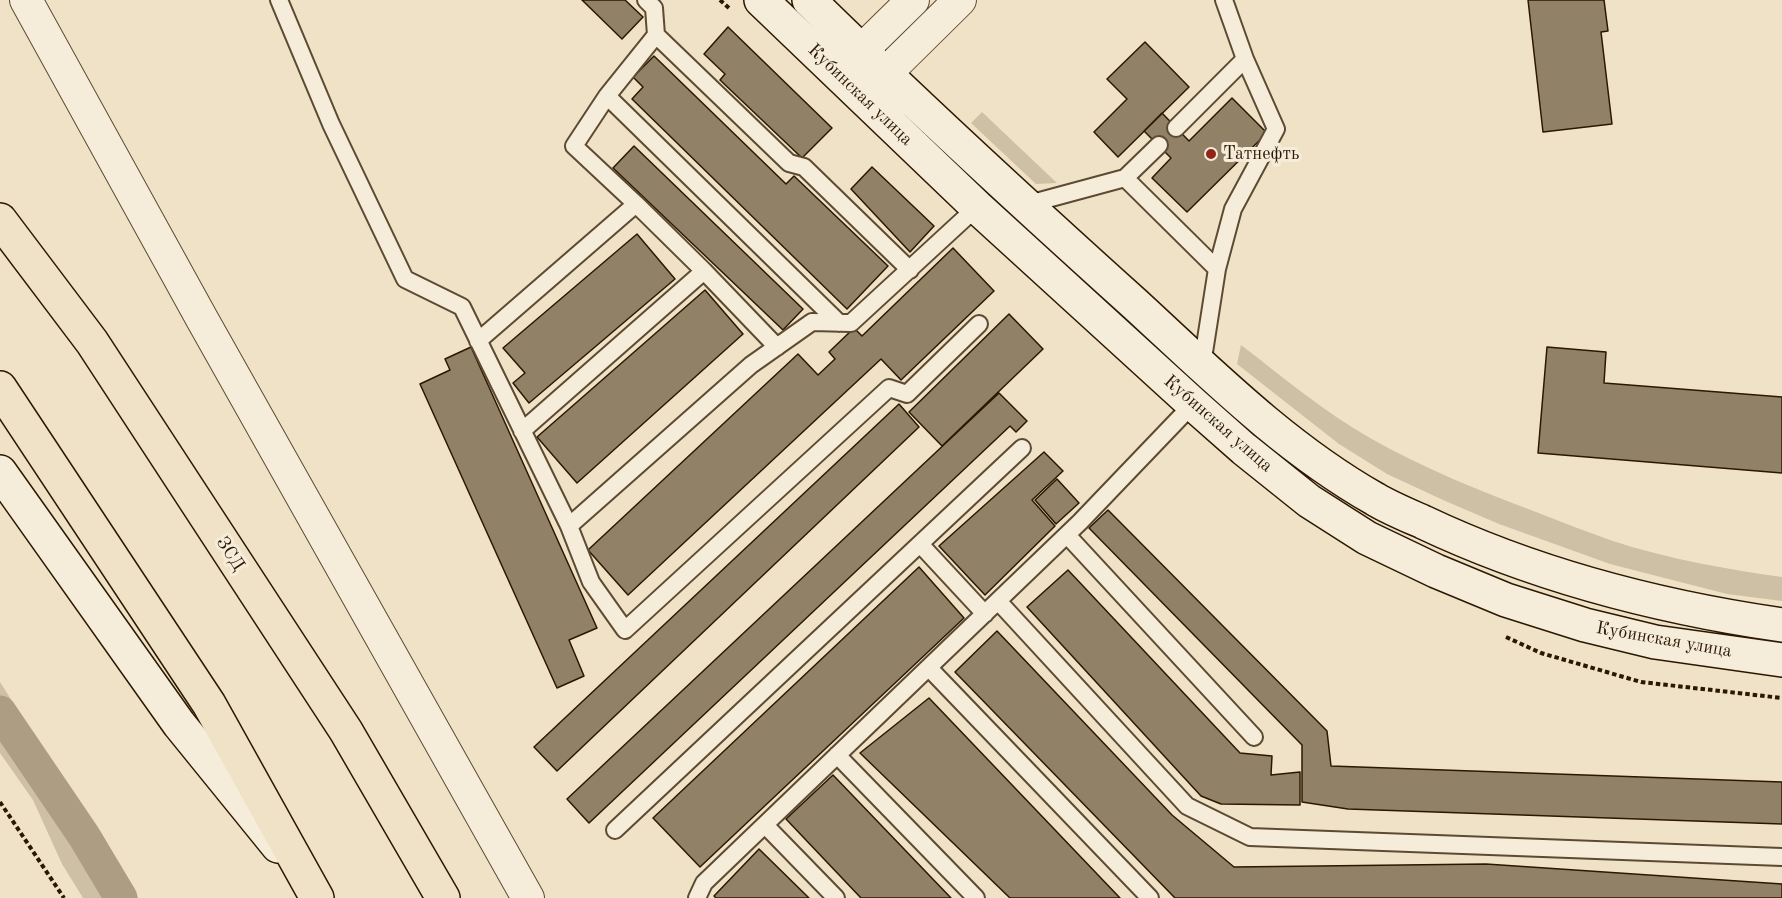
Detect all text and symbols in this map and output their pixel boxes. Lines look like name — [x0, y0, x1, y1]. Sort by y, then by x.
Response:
street label: Кубинская улица — [803, 40, 917, 150]
place label: Татнефть — [1223, 143, 1299, 165]
marker: Татнефть — [1204, 147, 1218, 161]
street label: Кубинская улица — [1159, 371, 1277, 477]
street label: ЗСД — [211, 533, 249, 575]
street label: Кубинская улица — [1594, 617, 1734, 663]

